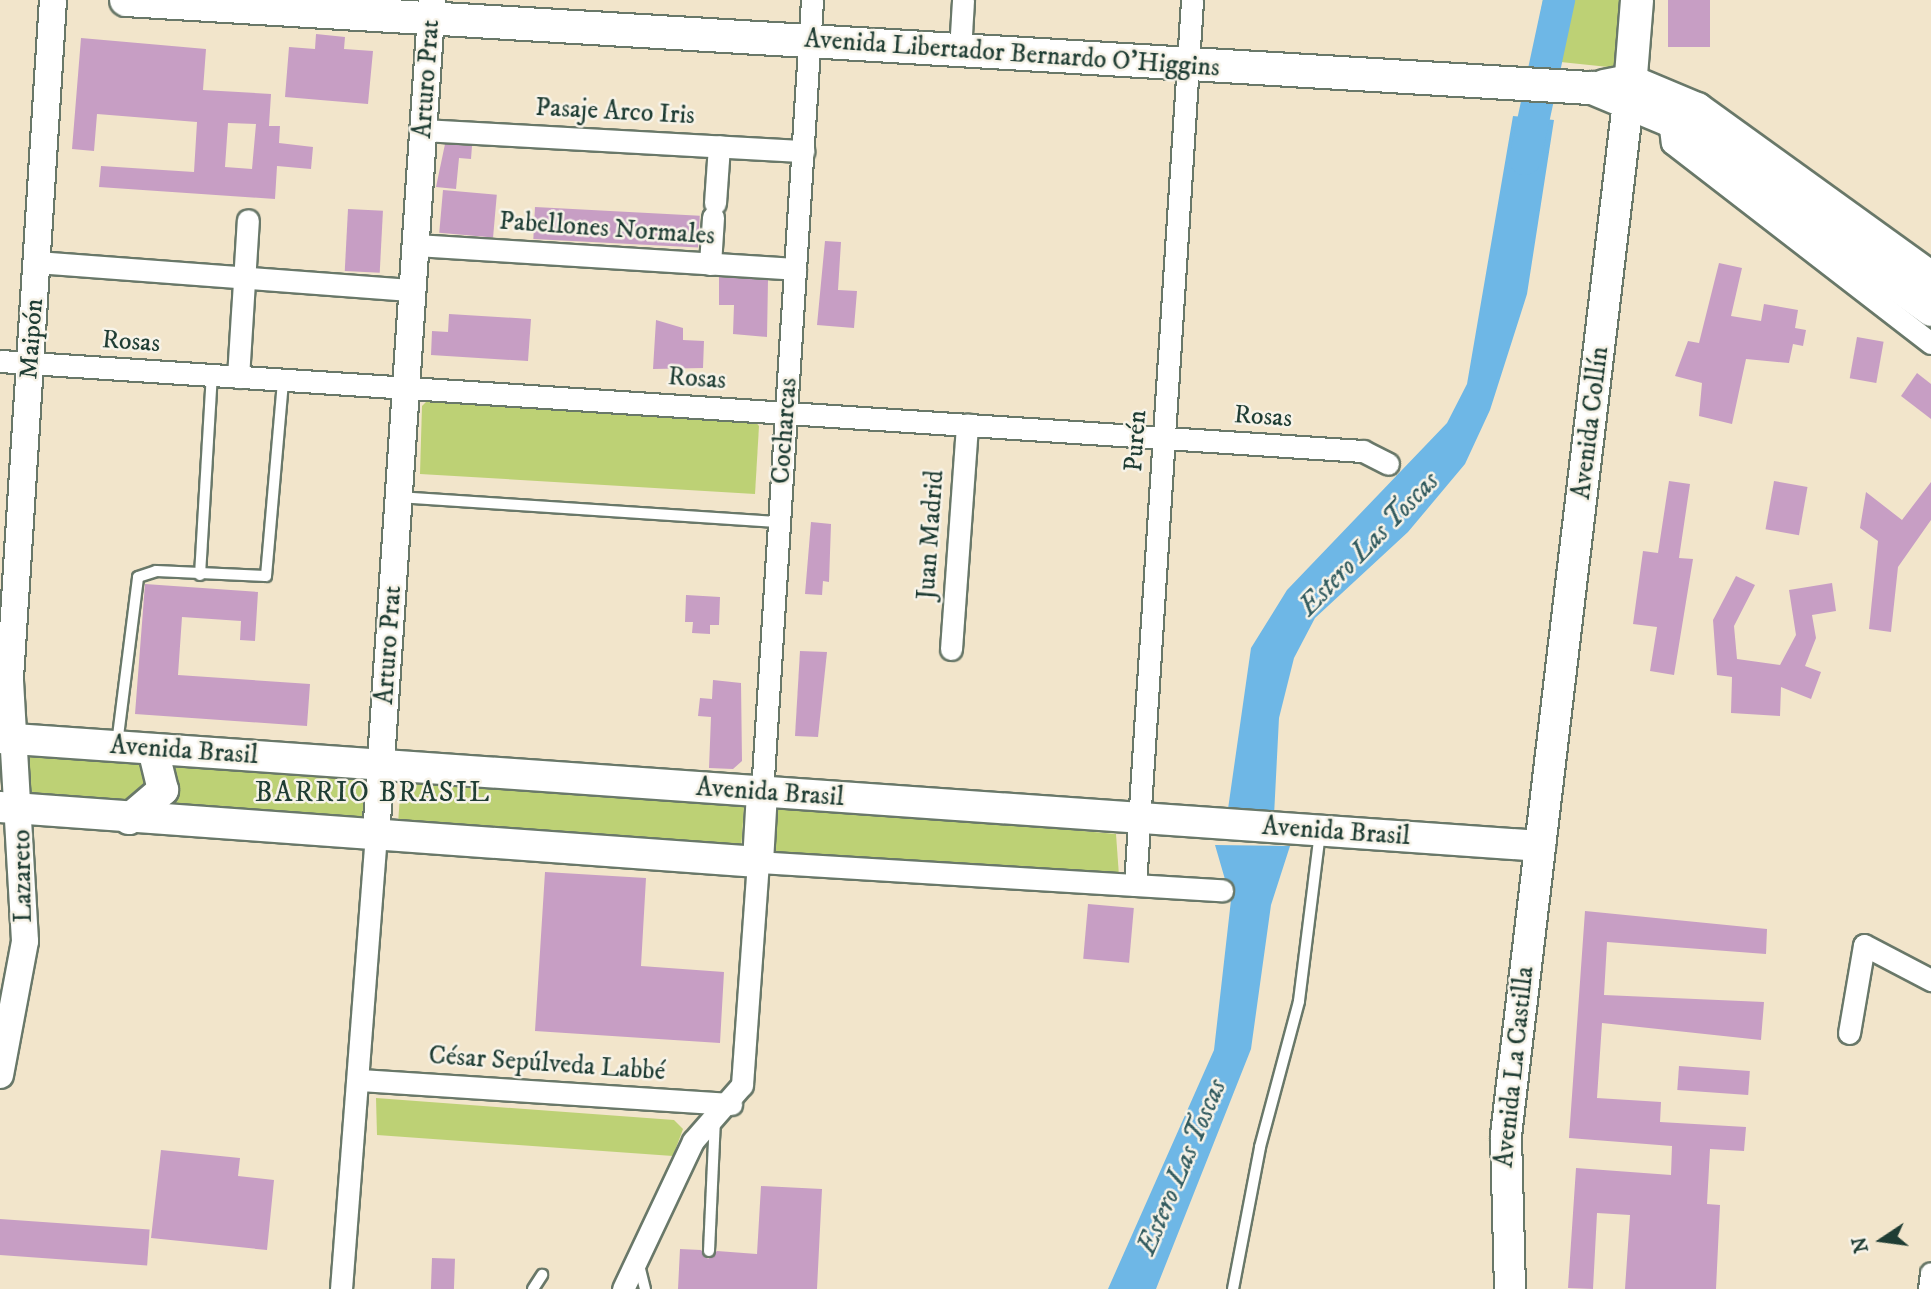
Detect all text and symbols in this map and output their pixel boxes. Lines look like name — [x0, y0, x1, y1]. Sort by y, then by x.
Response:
street label: Arturo Prat — [407, 18, 447, 140]
street label: Avenida Libertador Bernardo O'Higgins — [803, 24, 1221, 84]
street label: Pasaje Arco Iris — [534, 92, 696, 132]
street label: Pabellones Normales — [498, 206, 716, 252]
street label: Maipón — [14, 298, 50, 380]
street label: Rosas — [101, 324, 161, 360]
street label: Avenida Collín — [1566, 345, 1616, 501]
street label: Rosas — [667, 361, 727, 397]
street label: Cocharcas — [766, 377, 804, 485]
street label: Rosas — [1233, 399, 1293, 435]
street label: Purén — [1118, 409, 1154, 473]
water label: Estero Las Toscas — [1292, 465, 1446, 623]
street label: Juan Madrid — [911, 469, 951, 601]
street label: Arturo Prat — [369, 584, 409, 706]
street label: Avenida Brasil — [109, 730, 259, 772]
street label: Avenida Brasil — [695, 772, 845, 814]
district label: BARRIO BRASIL — [256, 776, 490, 810]
street label: Avenida Brasil — [1261, 811, 1411, 853]
street label: Lazareto — [7, 829, 39, 923]
street label: Avenida La Castilla — [1489, 965, 1541, 1169]
street label: César Sepúlveda Labbé — [428, 1040, 666, 1088]
water label: Estero Las Toscas — [1130, 1074, 1234, 1260]
north arrow — [1847, 1205, 1917, 1275]
text: N — [1848, 1235, 1874, 1255]

